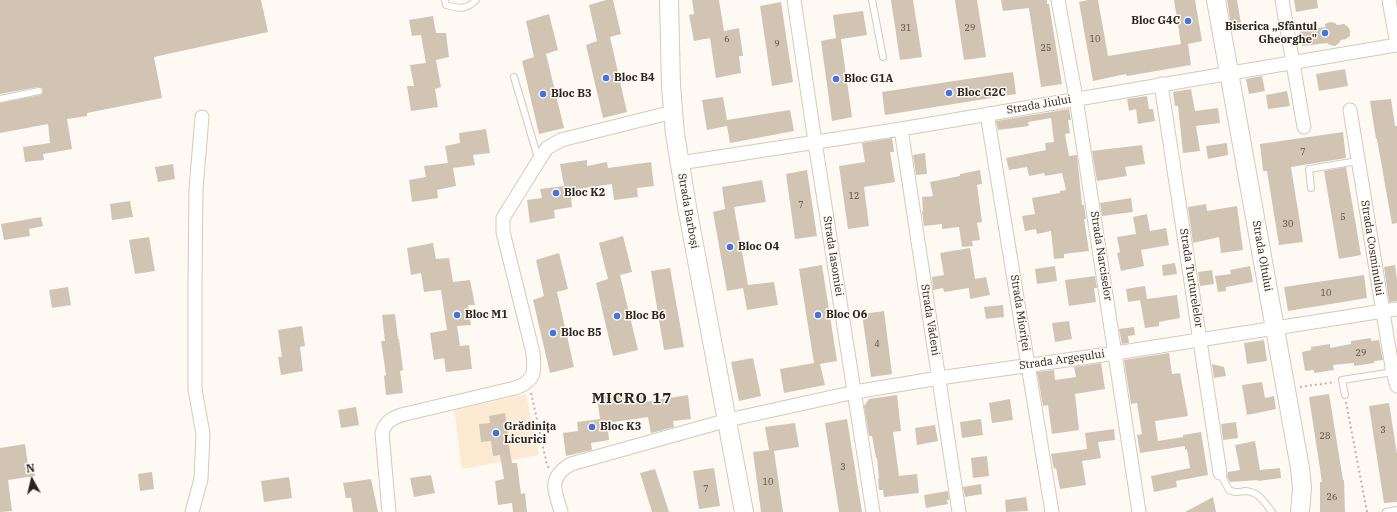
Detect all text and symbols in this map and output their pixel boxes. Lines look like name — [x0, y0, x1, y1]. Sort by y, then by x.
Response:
place label: Bloc G4C — [1131, 14, 1180, 28]
marker: Bloc G4C — [1183, 16, 1193, 26]
place label: Biserica „Sfântul Gheorghe" — [1225, 20, 1317, 46]
house number: 31 — [901, 23, 911, 33]
house number: 29 — [965, 23, 975, 33]
marker: Biserica „Sfântul Gheorghe" — [1320, 28, 1330, 38]
house number: 6 — [724, 34, 730, 44]
house number: 10 — [1090, 34, 1100, 44]
house number: 9 — [774, 39, 780, 49]
house number: 25 — [1041, 43, 1051, 53]
place label: Bloc B4 — [614, 71, 655, 85]
place label: Bloc G1A — [844, 72, 893, 86]
marker: Bloc B4 — [601, 73, 611, 83]
marker: Bloc G1A — [831, 74, 841, 84]
place label: Bloc G2C — [957, 86, 1006, 100]
place label: Bloc B3 — [551, 87, 592, 101]
marker: Bloc G2C — [944, 88, 954, 98]
marker: Bloc B3 — [538, 89, 548, 99]
street label: Strada Jiului — [1006, 93, 1072, 117]
house number: 7 — [1300, 147, 1306, 157]
street label: Strada Barboși — [675, 172, 701, 250]
place label: Bloc K2 — [564, 186, 605, 200]
marker: Bloc K2 — [551, 188, 561, 198]
house number: 12 — [849, 191, 859, 201]
street label: Strada Cosminului — [1358, 199, 1386, 297]
house number: 7 — [798, 200, 804, 210]
street label: Strada Narciselor — [1087, 210, 1115, 302]
house number: 5 — [1340, 212, 1346, 222]
street label: Strada Iasomiei — [820, 215, 846, 297]
street label: Strada Oltului — [1249, 219, 1275, 293]
house number: 30 — [1283, 219, 1293, 229]
street label: Strada Turturelelor — [1177, 227, 1205, 329]
place label: Bloc O4 — [738, 240, 779, 254]
marker: Bloc O4 — [725, 242, 735, 252]
street label: Strada Mioriței — [1007, 274, 1033, 352]
street label: Strada Vădeni — [918, 283, 942, 357]
house number: 10 — [1321, 288, 1331, 298]
place label: Bloc M1 — [465, 308, 508, 322]
place label: Bloc O6 — [826, 308, 867, 322]
place label: Bloc B6 — [625, 309, 666, 323]
marker: Bloc M1 — [452, 310, 462, 320]
marker: Bloc O6 — [813, 310, 823, 320]
marker: Bloc B6 — [612, 311, 622, 321]
place label: Bloc B5 — [561, 326, 602, 340]
marker: Bloc B5 — [548, 328, 558, 338]
house number: 4 — [874, 339, 880, 349]
street label: Strada Argeșului — [1018, 347, 1106, 373]
house number: 29 — [1356, 348, 1366, 358]
district label: MICRO 17 — [592, 390, 672, 408]
place label: Grădinița Licurici — [504, 420, 556, 446]
place label: Bloc K3 — [600, 420, 641, 434]
marker: Bloc K3 — [587, 422, 597, 432]
house number: 3 — [1380, 425, 1386, 435]
marker: Grădinița Licurici — [491, 428, 501, 438]
house number: 28 — [1320, 431, 1330, 441]
north arrow — [12, 460, 52, 500]
text: N — [25, 461, 36, 476]
house number: 3 — [840, 462, 846, 472]
house number: 10 — [763, 477, 773, 487]
house number: 7 — [703, 484, 709, 494]
house number: 26 — [1327, 492, 1337, 502]

